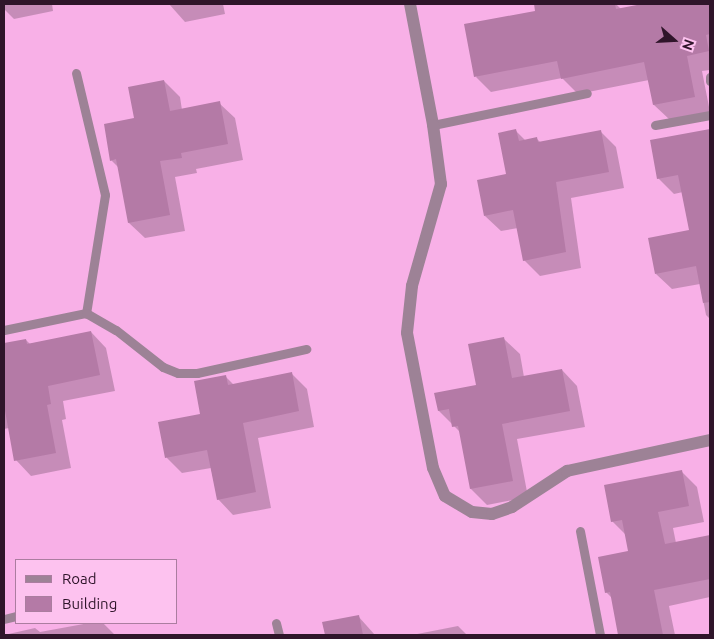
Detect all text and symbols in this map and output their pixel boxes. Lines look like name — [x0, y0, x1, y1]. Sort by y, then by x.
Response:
north arrow — [649, 15, 699, 65]
text: N — [679, 37, 697, 52]
legend — [15, 559, 178, 624]
text: Road — [62, 570, 97, 587]
text: Building — [62, 595, 117, 612]

